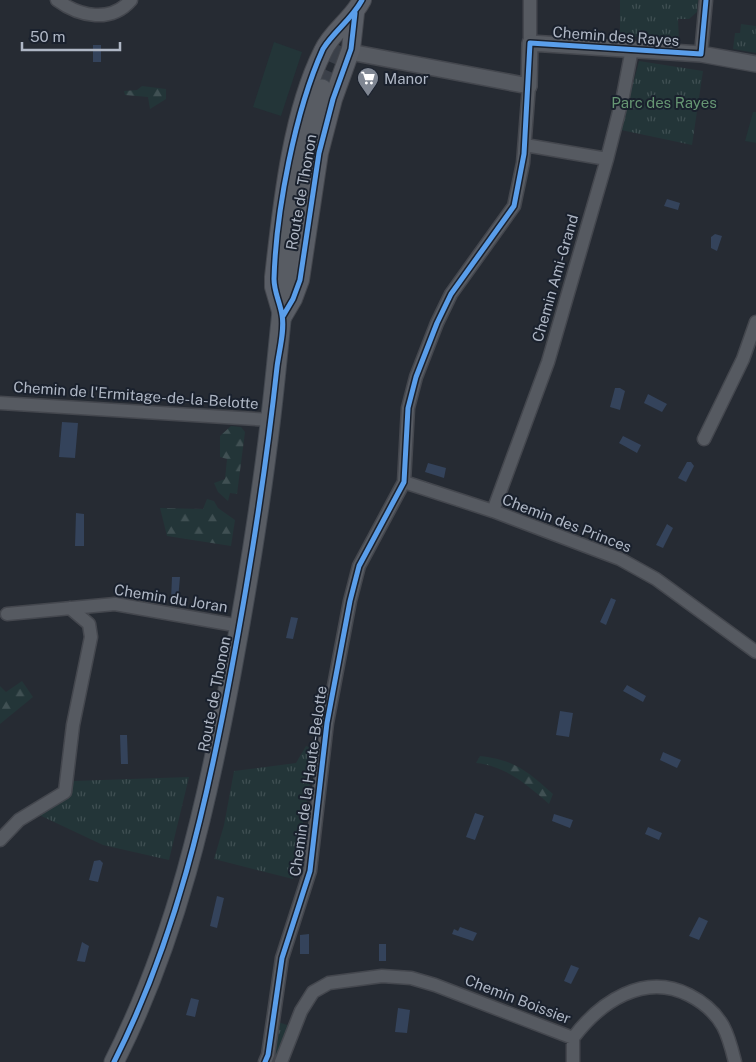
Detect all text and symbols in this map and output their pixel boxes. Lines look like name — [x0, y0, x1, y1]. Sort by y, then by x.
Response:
scale bar — [22, 20, 120, 52]
street label: Chemin des Rayes — [552, 23, 680, 49]
text: 50 m — [30, 28, 65, 45]
supermarket icon: Manor — [356, 66, 380, 97]
place label: Manor — [384, 70, 429, 87]
park label: Parc des Rayes — [611, 94, 717, 111]
street label: Route de Thonon — [282, 133, 320, 251]
street label: Chemin Ami-Grand — [529, 212, 581, 344]
street label: Chemin de l'Ermitage-de-la-Belotte — [13, 378, 259, 412]
street label: Chemin des Princes — [500, 491, 634, 555]
street label: Chemin du Joran — [113, 581, 229, 615]
street label: Route de Thonon — [194, 635, 234, 753]
street label: Chemin de la Haute-Belotte — [286, 685, 330, 877]
street label: Chemin Boissier — [463, 971, 573, 1027]

